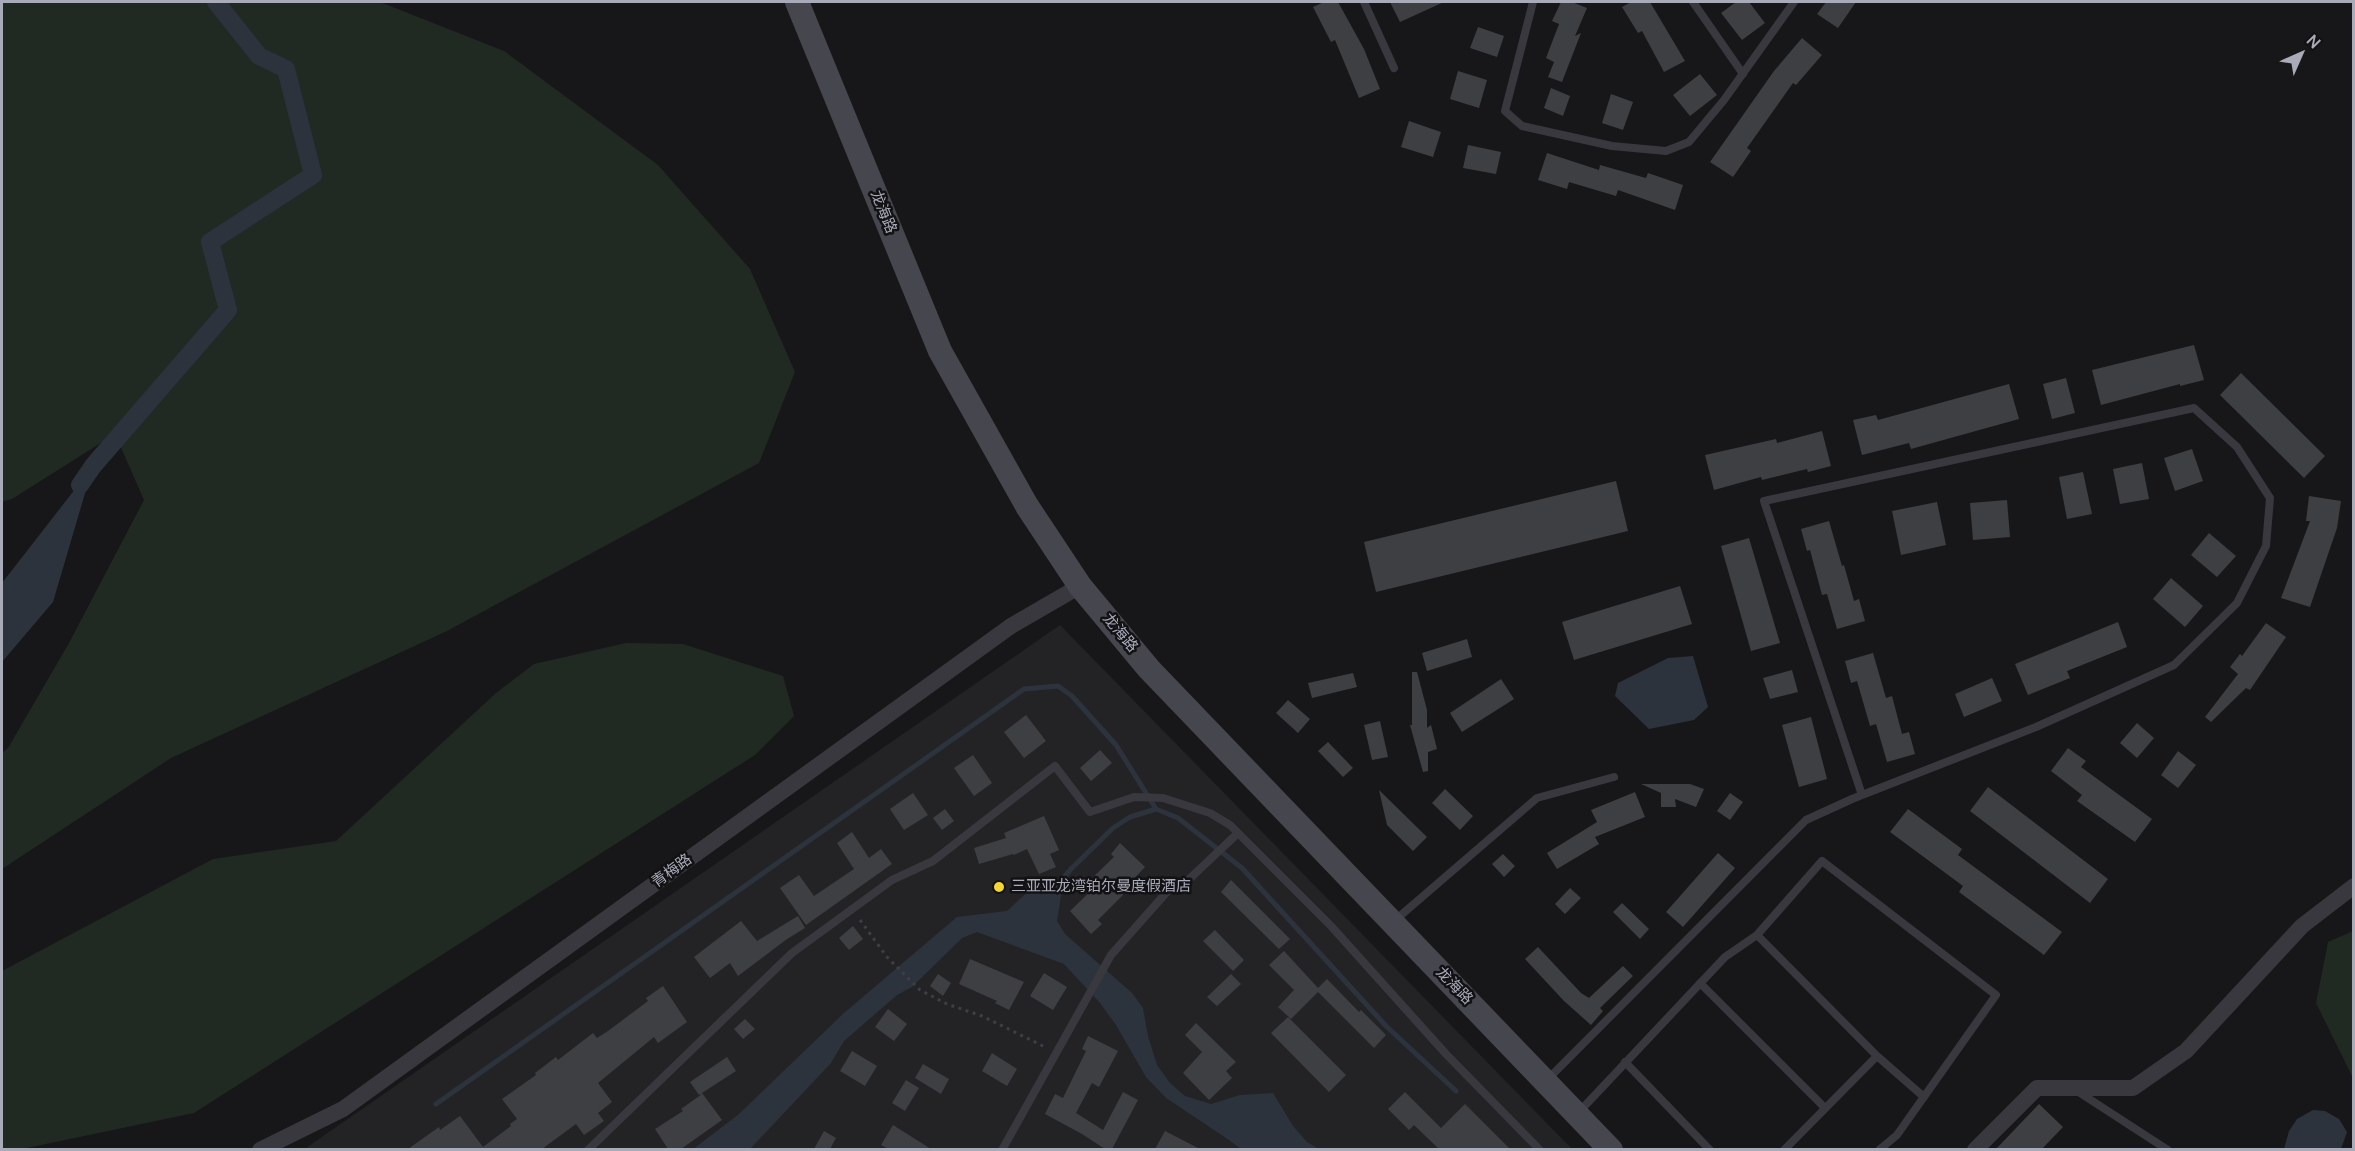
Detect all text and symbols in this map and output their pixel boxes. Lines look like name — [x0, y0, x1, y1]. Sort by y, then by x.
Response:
north arrow — [2271, 24, 2331, 84]
text: N — [2302, 29, 2326, 53]
street label: 龙海路 — [866, 188, 900, 236]
street label: 龙海路 — [1099, 610, 1141, 656]
street label: 青梅路 — [649, 850, 695, 892]
place label: 三亚亚龙湾铂尔曼度假酒店 — [1011, 878, 1191, 896]
marker: 三亚亚龙湾铂尔曼度假酒店 — [992, 880, 1006, 894]
street label: 龙海路 — [1432, 964, 1476, 1008]

